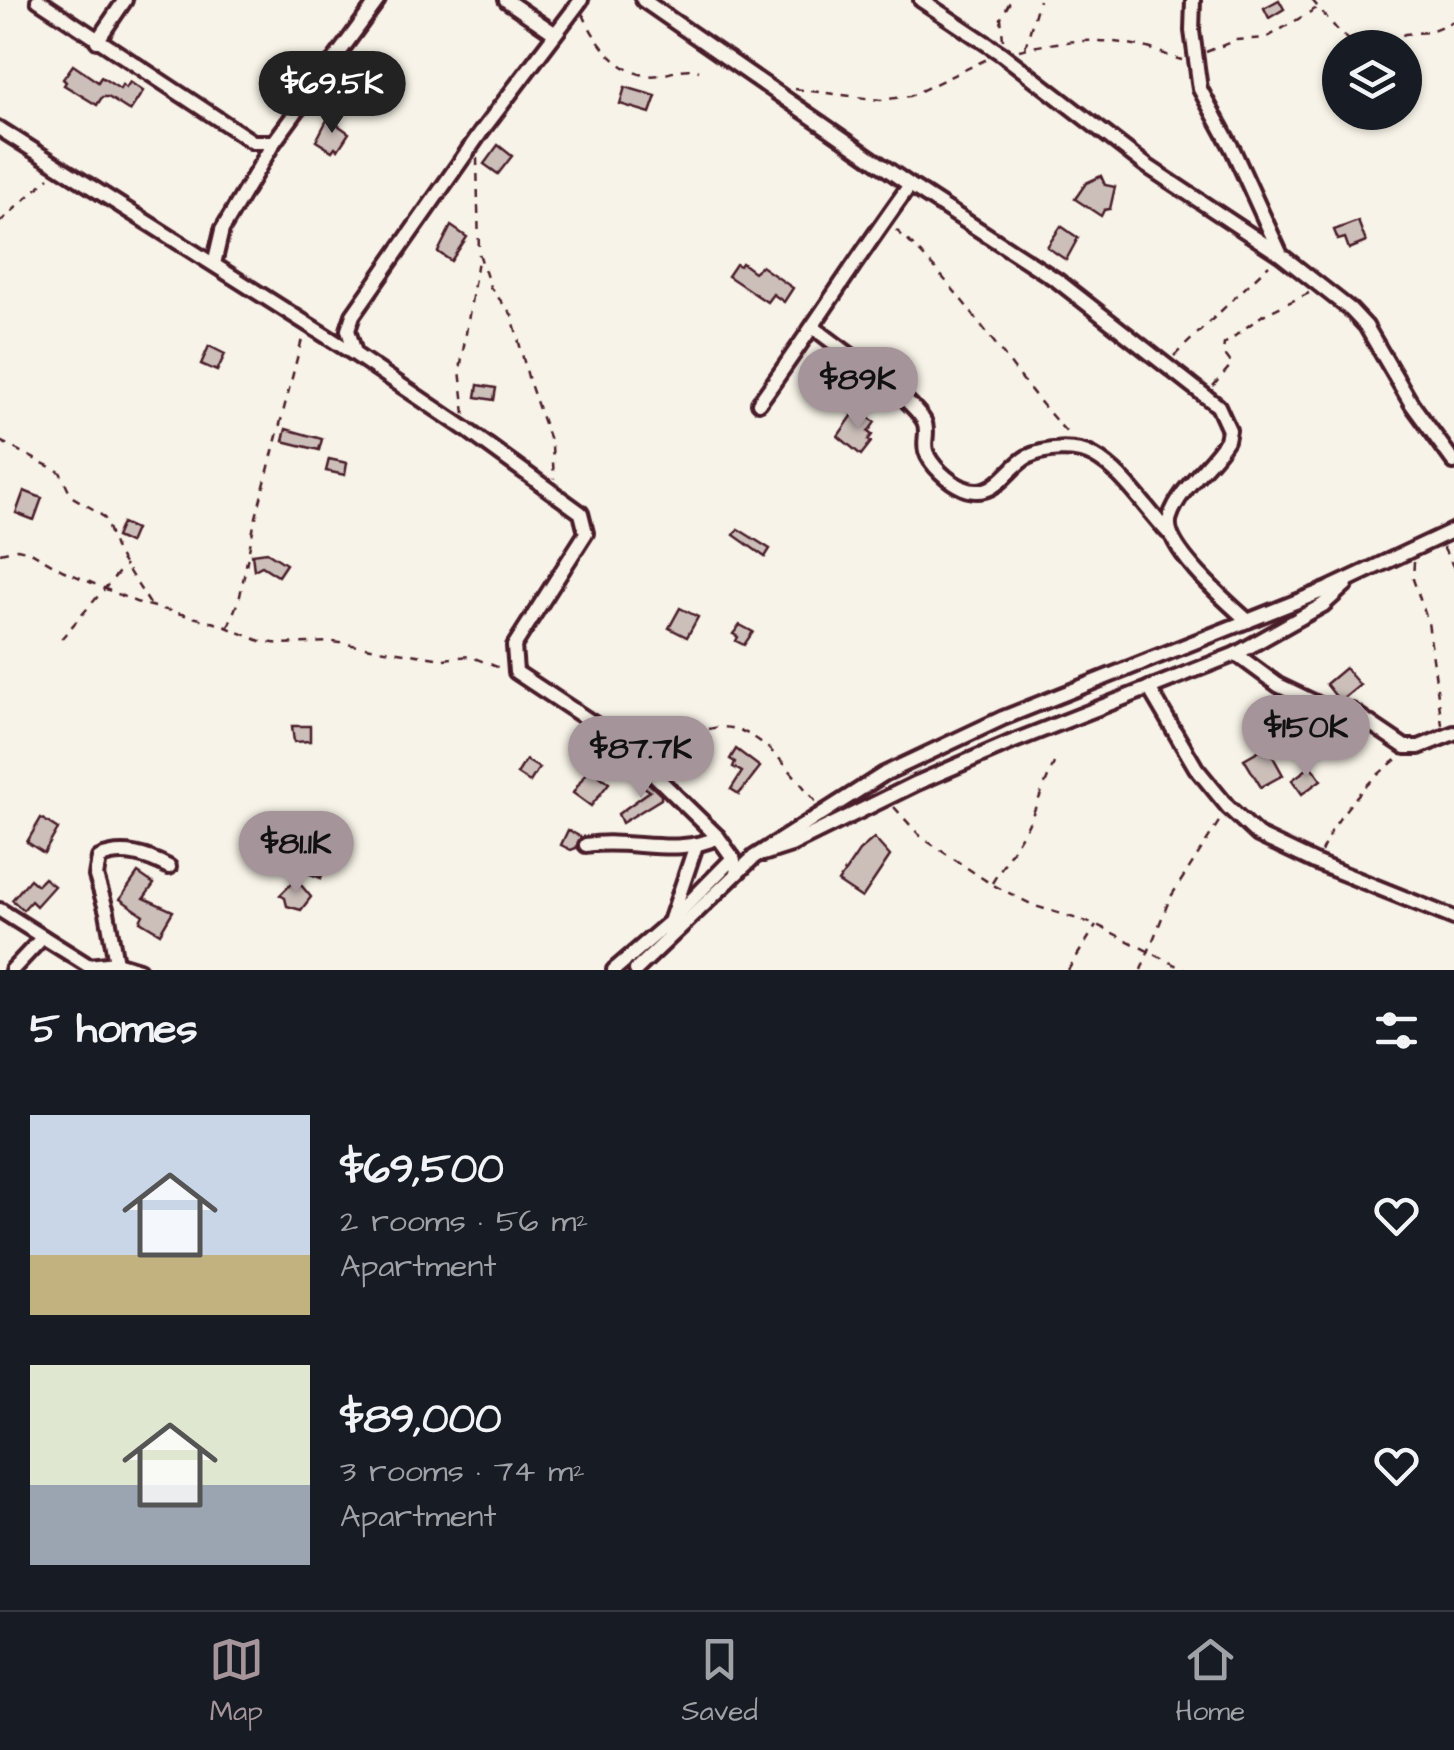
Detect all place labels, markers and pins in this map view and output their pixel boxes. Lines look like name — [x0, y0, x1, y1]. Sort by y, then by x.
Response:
pin: $69.5K — [251, 51, 413, 136]
pin: $89K — [799, 347, 917, 432]
pin: $150K — [1236, 695, 1376, 780]
pin: $87.7K — [560, 716, 722, 801]
pin: $81.1K — [215, 811, 377, 896]

